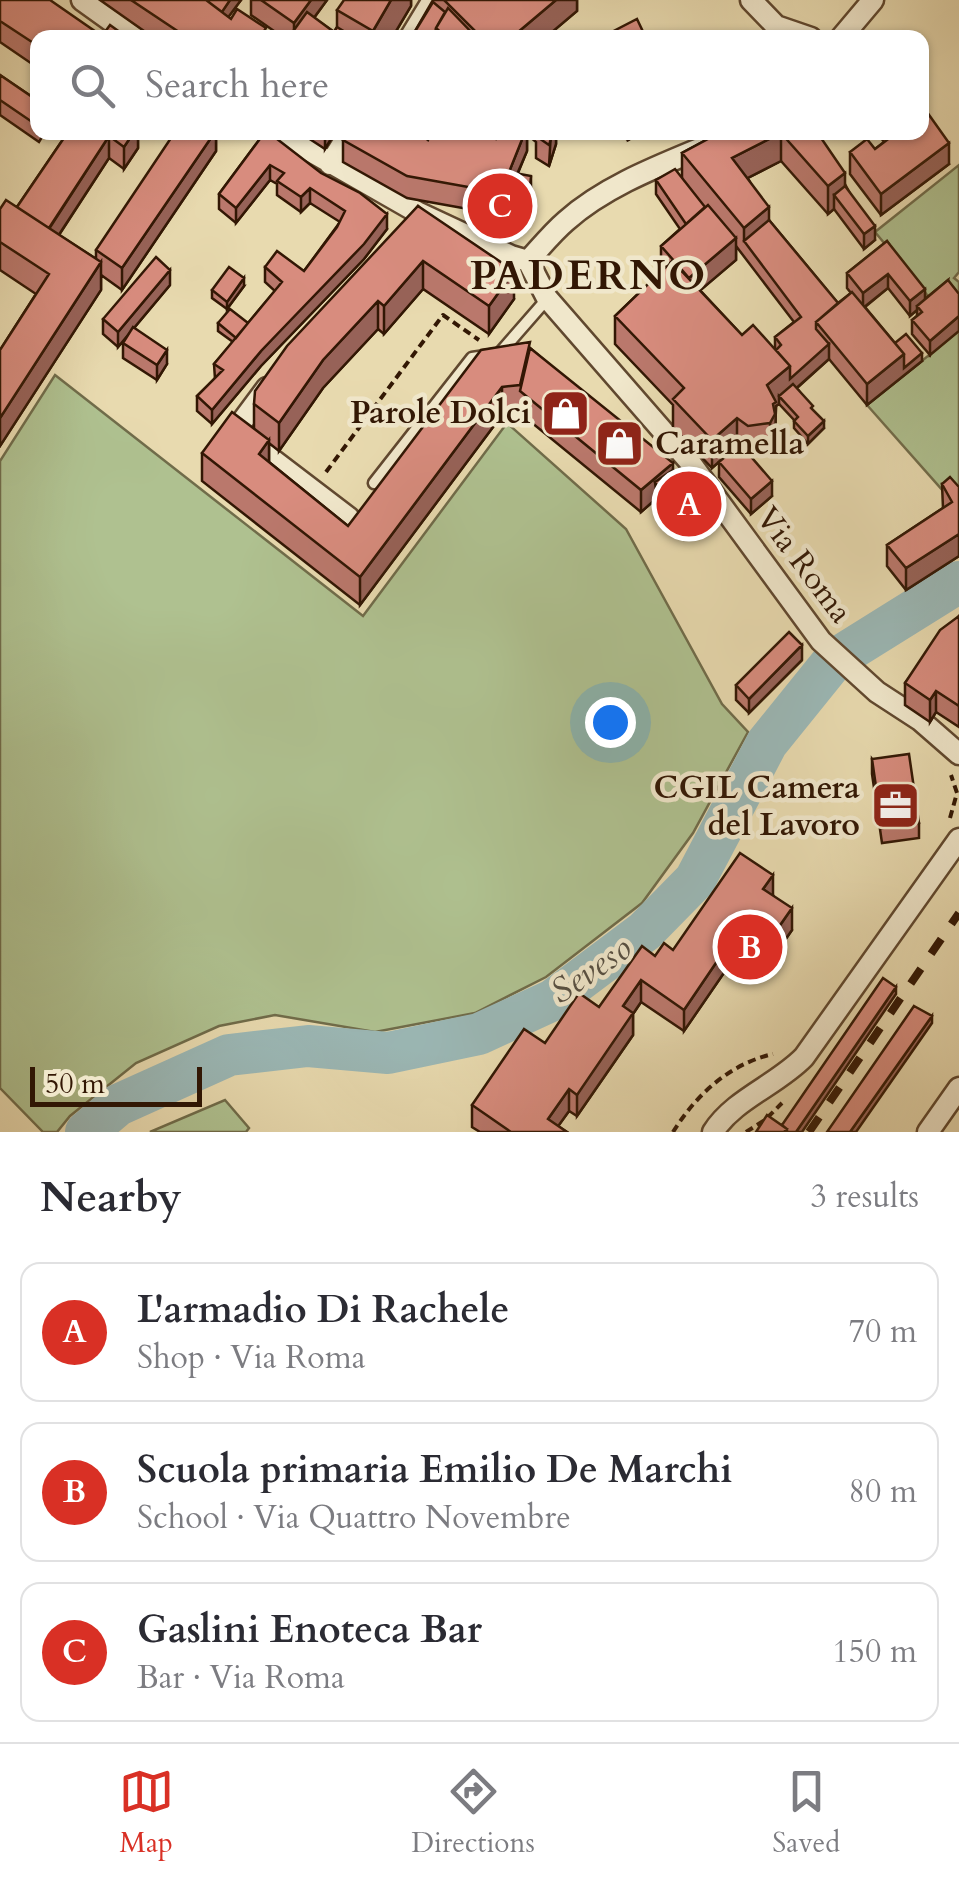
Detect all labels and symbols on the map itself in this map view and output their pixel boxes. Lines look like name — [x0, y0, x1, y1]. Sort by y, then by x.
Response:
pin: C — [468, 168, 532, 244]
district label: PADERNO — [470, 247, 708, 304]
shop icon: Parole Dolci — [540, 387, 592, 439]
place label: Parole Dolci — [350, 391, 531, 435]
shop icon: Caramella — [594, 418, 646, 470]
place label: Caramella — [655, 422, 804, 466]
pin: A — [656, 466, 722, 542]
street label: Via Roma — [746, 498, 862, 632]
your location — [585, 697, 636, 748]
place label: CGIL Camera del Lavoro — [654, 766, 860, 847]
office icon: CGIL Camera del Lavoro — [869, 780, 921, 832]
pin: B — [718, 910, 782, 984]
water label: Seveso — [540, 925, 642, 1015]
scale bar — [30, 1062, 202, 1106]

